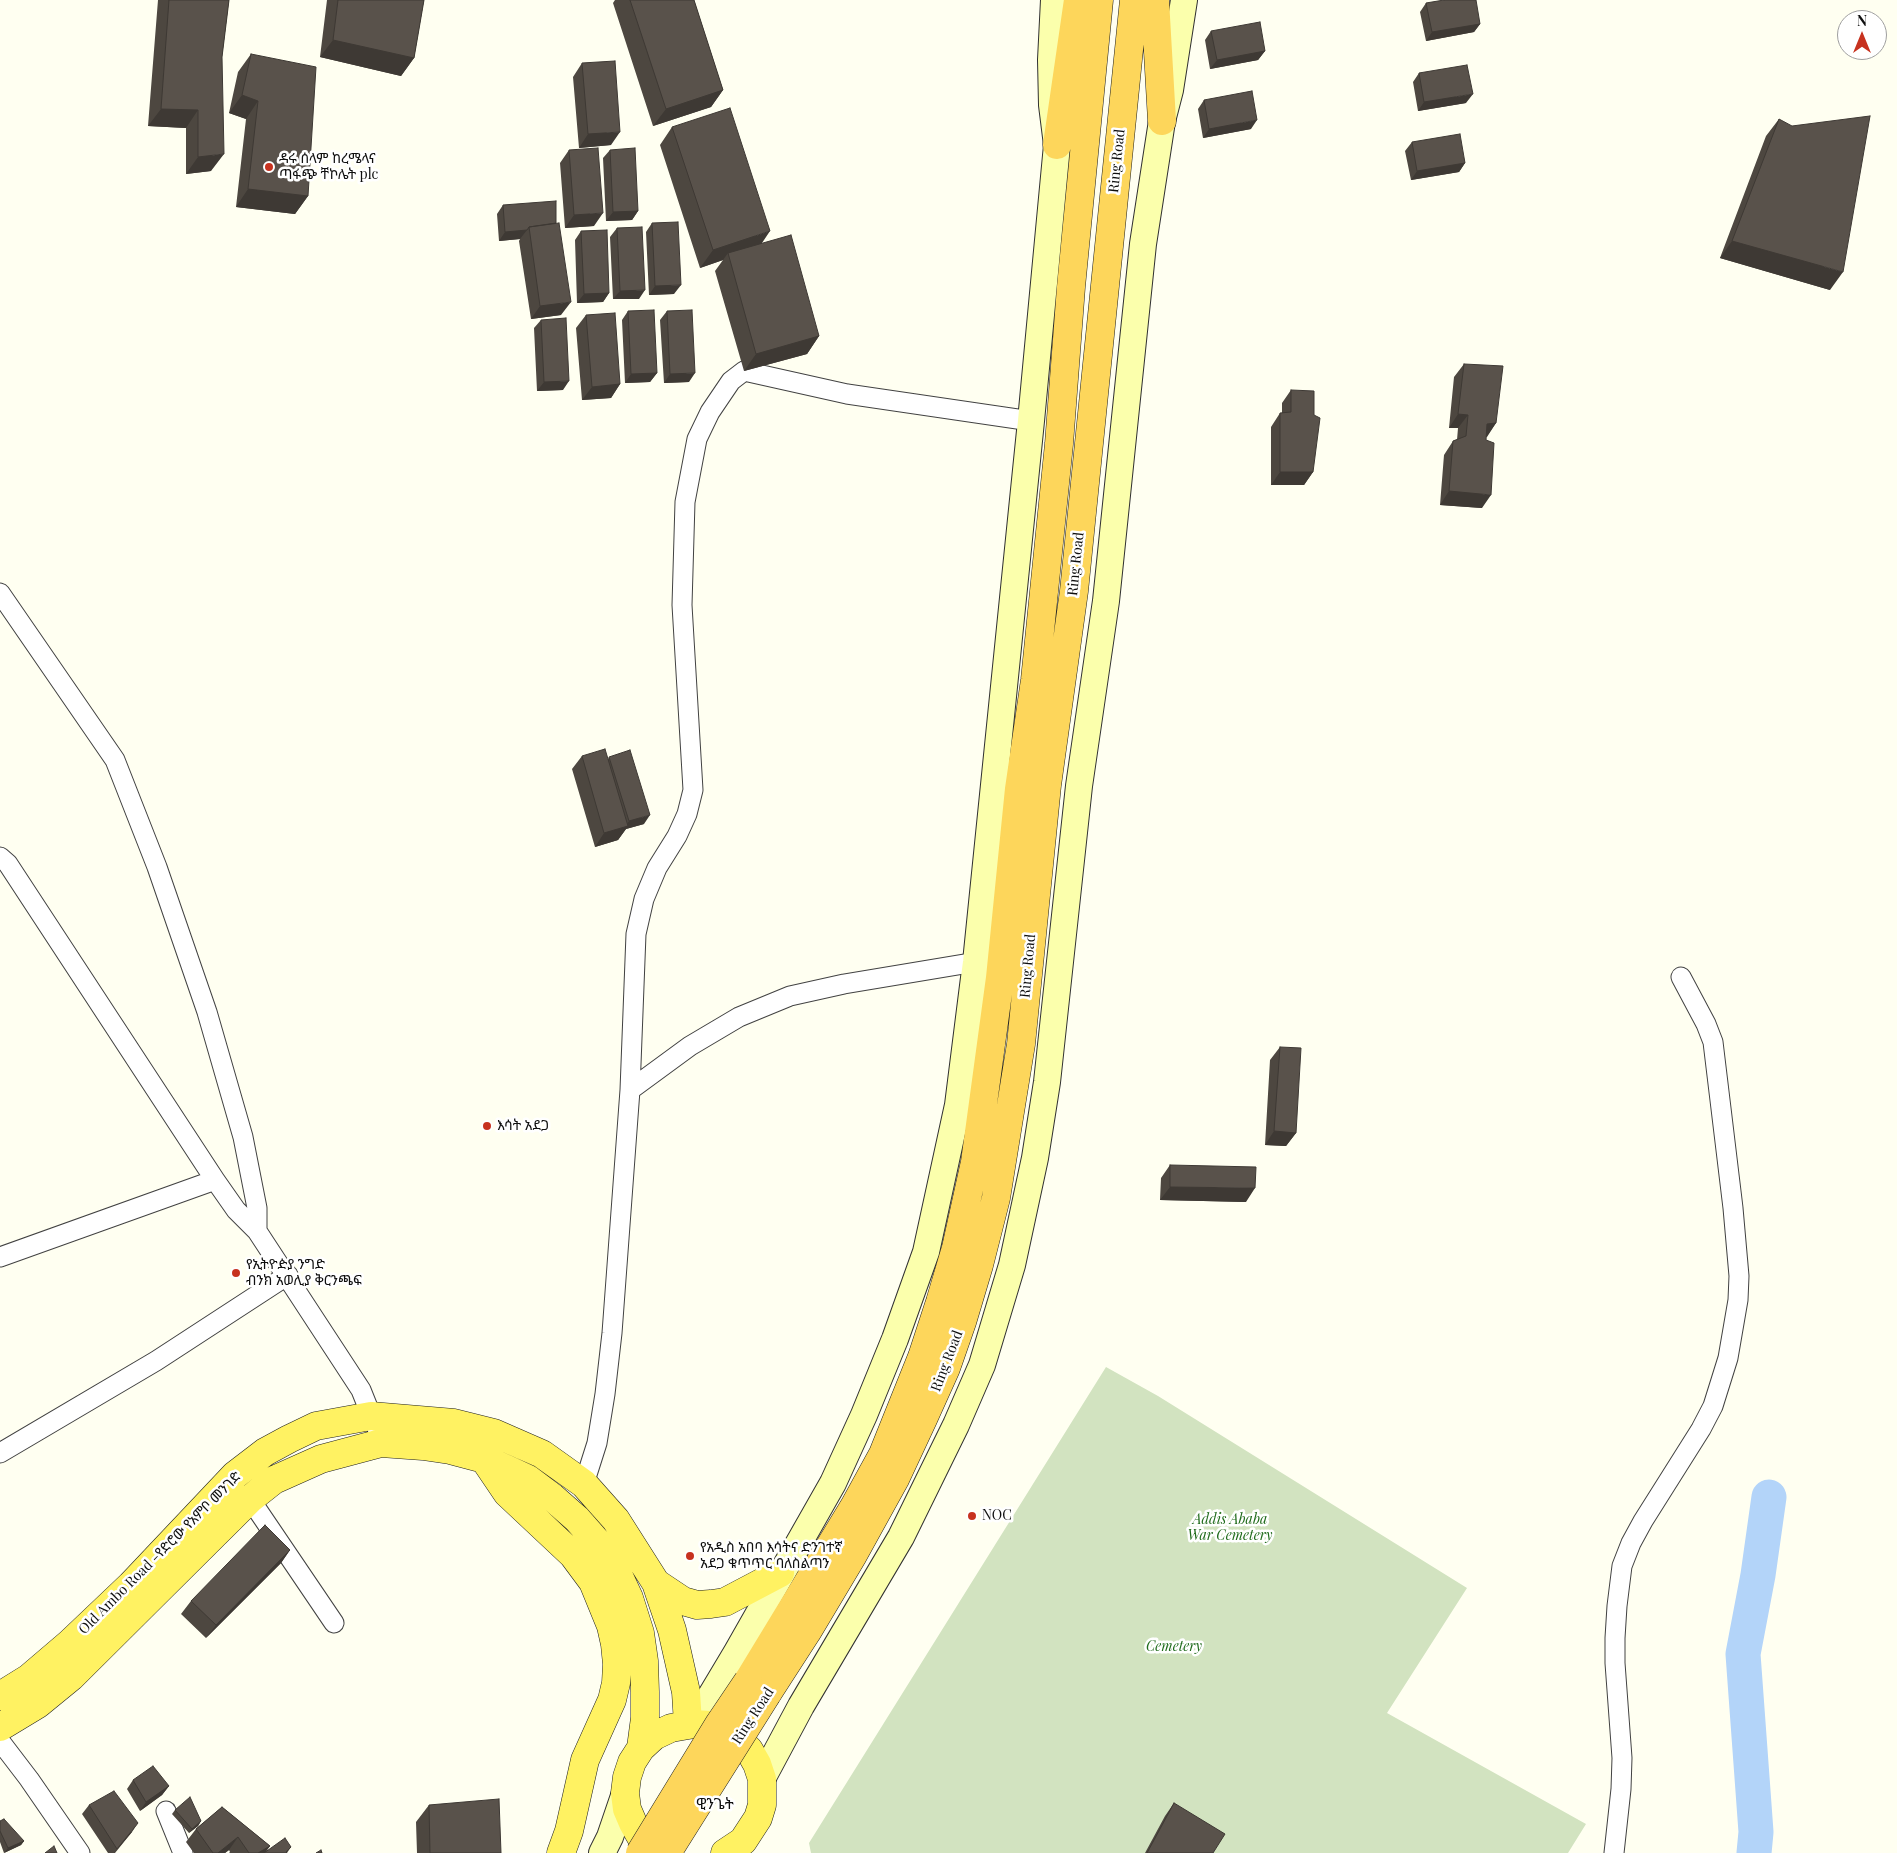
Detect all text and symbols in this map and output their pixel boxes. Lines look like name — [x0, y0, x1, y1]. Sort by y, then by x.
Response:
north arrow — [1837, 10, 1887, 60]
text: N — [1857, 11, 1867, 30]
street label: Ring Road — [1105, 128, 1129, 194]
place label: ዳሩ ሰላም ከረሜላና ጣፋጭ ቸኮሌት plc — [279, 151, 378, 184]
marker: ዳሩ ሰላም ከረሜላና ጣፋጭ ቸኮሌት plc — [263, 161, 275, 173]
street label: Ring Road — [1064, 531, 1088, 597]
street label: Ring Road — [1017, 933, 1039, 999]
place label: እሳት አደጋ — [497, 1118, 549, 1134]
marker: እሳት አደጋ — [481, 1120, 493, 1132]
place label: የኢትዮዽያ ንግድ ብንክ አወሊያ ቅርንጫፍ — [246, 1257, 362, 1290]
marker: የኢትዮዽያ ንግድ ብንክ አወሊያ ቅርንጫፍ — [230, 1267, 242, 1279]
street label: Ring Road — [928, 1328, 966, 1394]
street label: Old Ambo Road -የድሮው የአምቦ መንገድ — [75, 1468, 245, 1638]
place label: NOC — [982, 1508, 1012, 1524]
marker: NOC — [966, 1510, 978, 1522]
park label: Addis Ababa War Cemetery — [1188, 1512, 1272, 1544]
place label: የአዲስ አበባ እሳትና ድንገተኛ አደጋ ቁጥጥር ባለስልጣን — [700, 1540, 842, 1572]
marker: የአዲስ አበባ እሳትና ድንገተኛ አደጋ ቁጥጥር ባለስልጣን — [684, 1550, 696, 1562]
park label: Cemetery — [1146, 1639, 1202, 1655]
street label: Ring Road — [728, 1685, 778, 1747]
district label: ዊንጌት — [696, 1795, 734, 1813]

